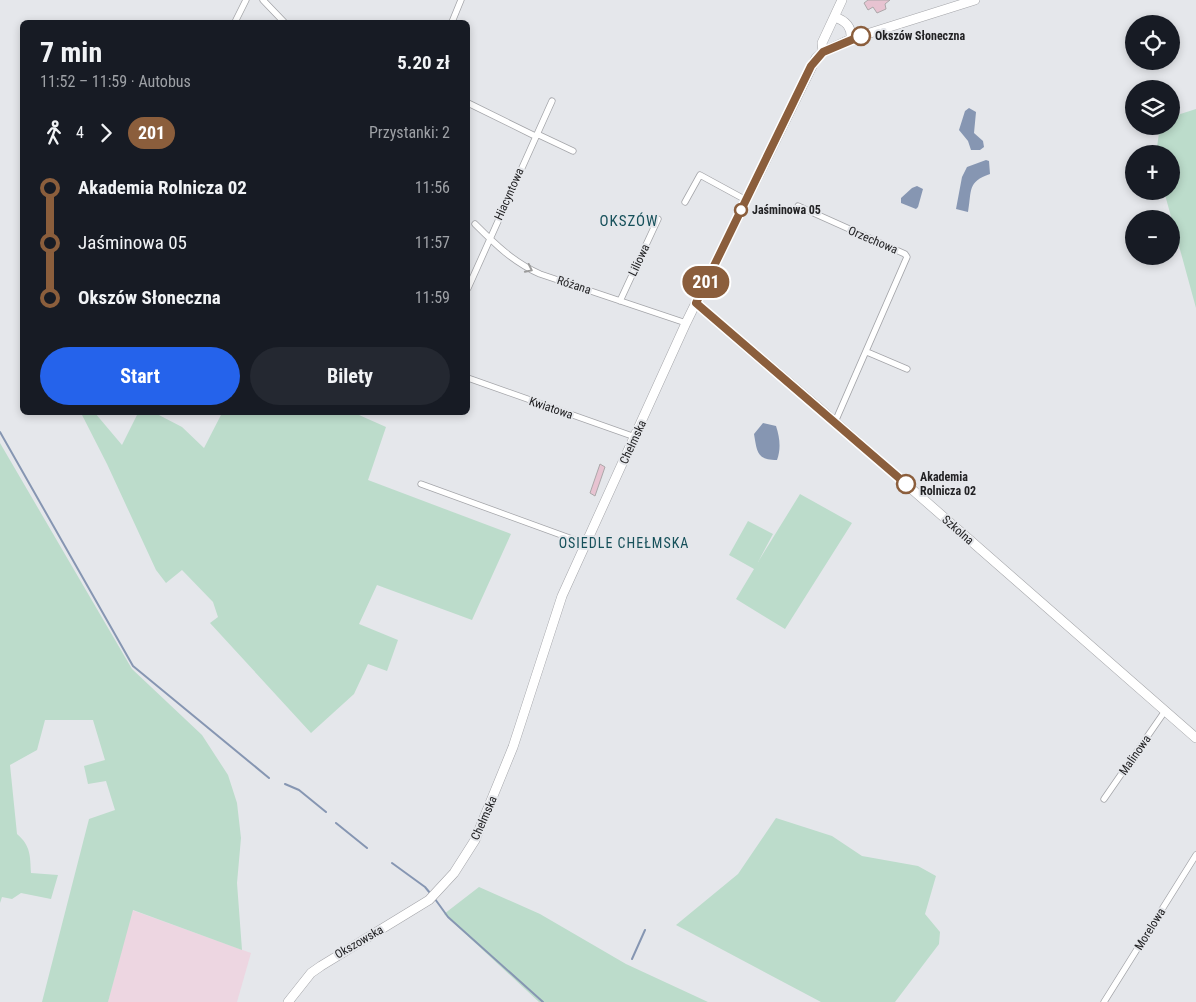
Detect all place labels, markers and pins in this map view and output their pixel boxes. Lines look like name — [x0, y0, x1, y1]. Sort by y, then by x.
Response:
marker: Okszów Słoneczna — [851, 26, 871, 46]
place label: Okszów Słoneczna — [875, 29, 965, 43]
marker: Jaśminowa 05 — [734, 203, 748, 217]
place label: Jaśminowa 05 — [752, 203, 821, 217]
place label: Akademia Rolnicza 02 — [920, 470, 976, 498]
marker: Akademia Rolnicza 02 — [896, 474, 916, 494]

